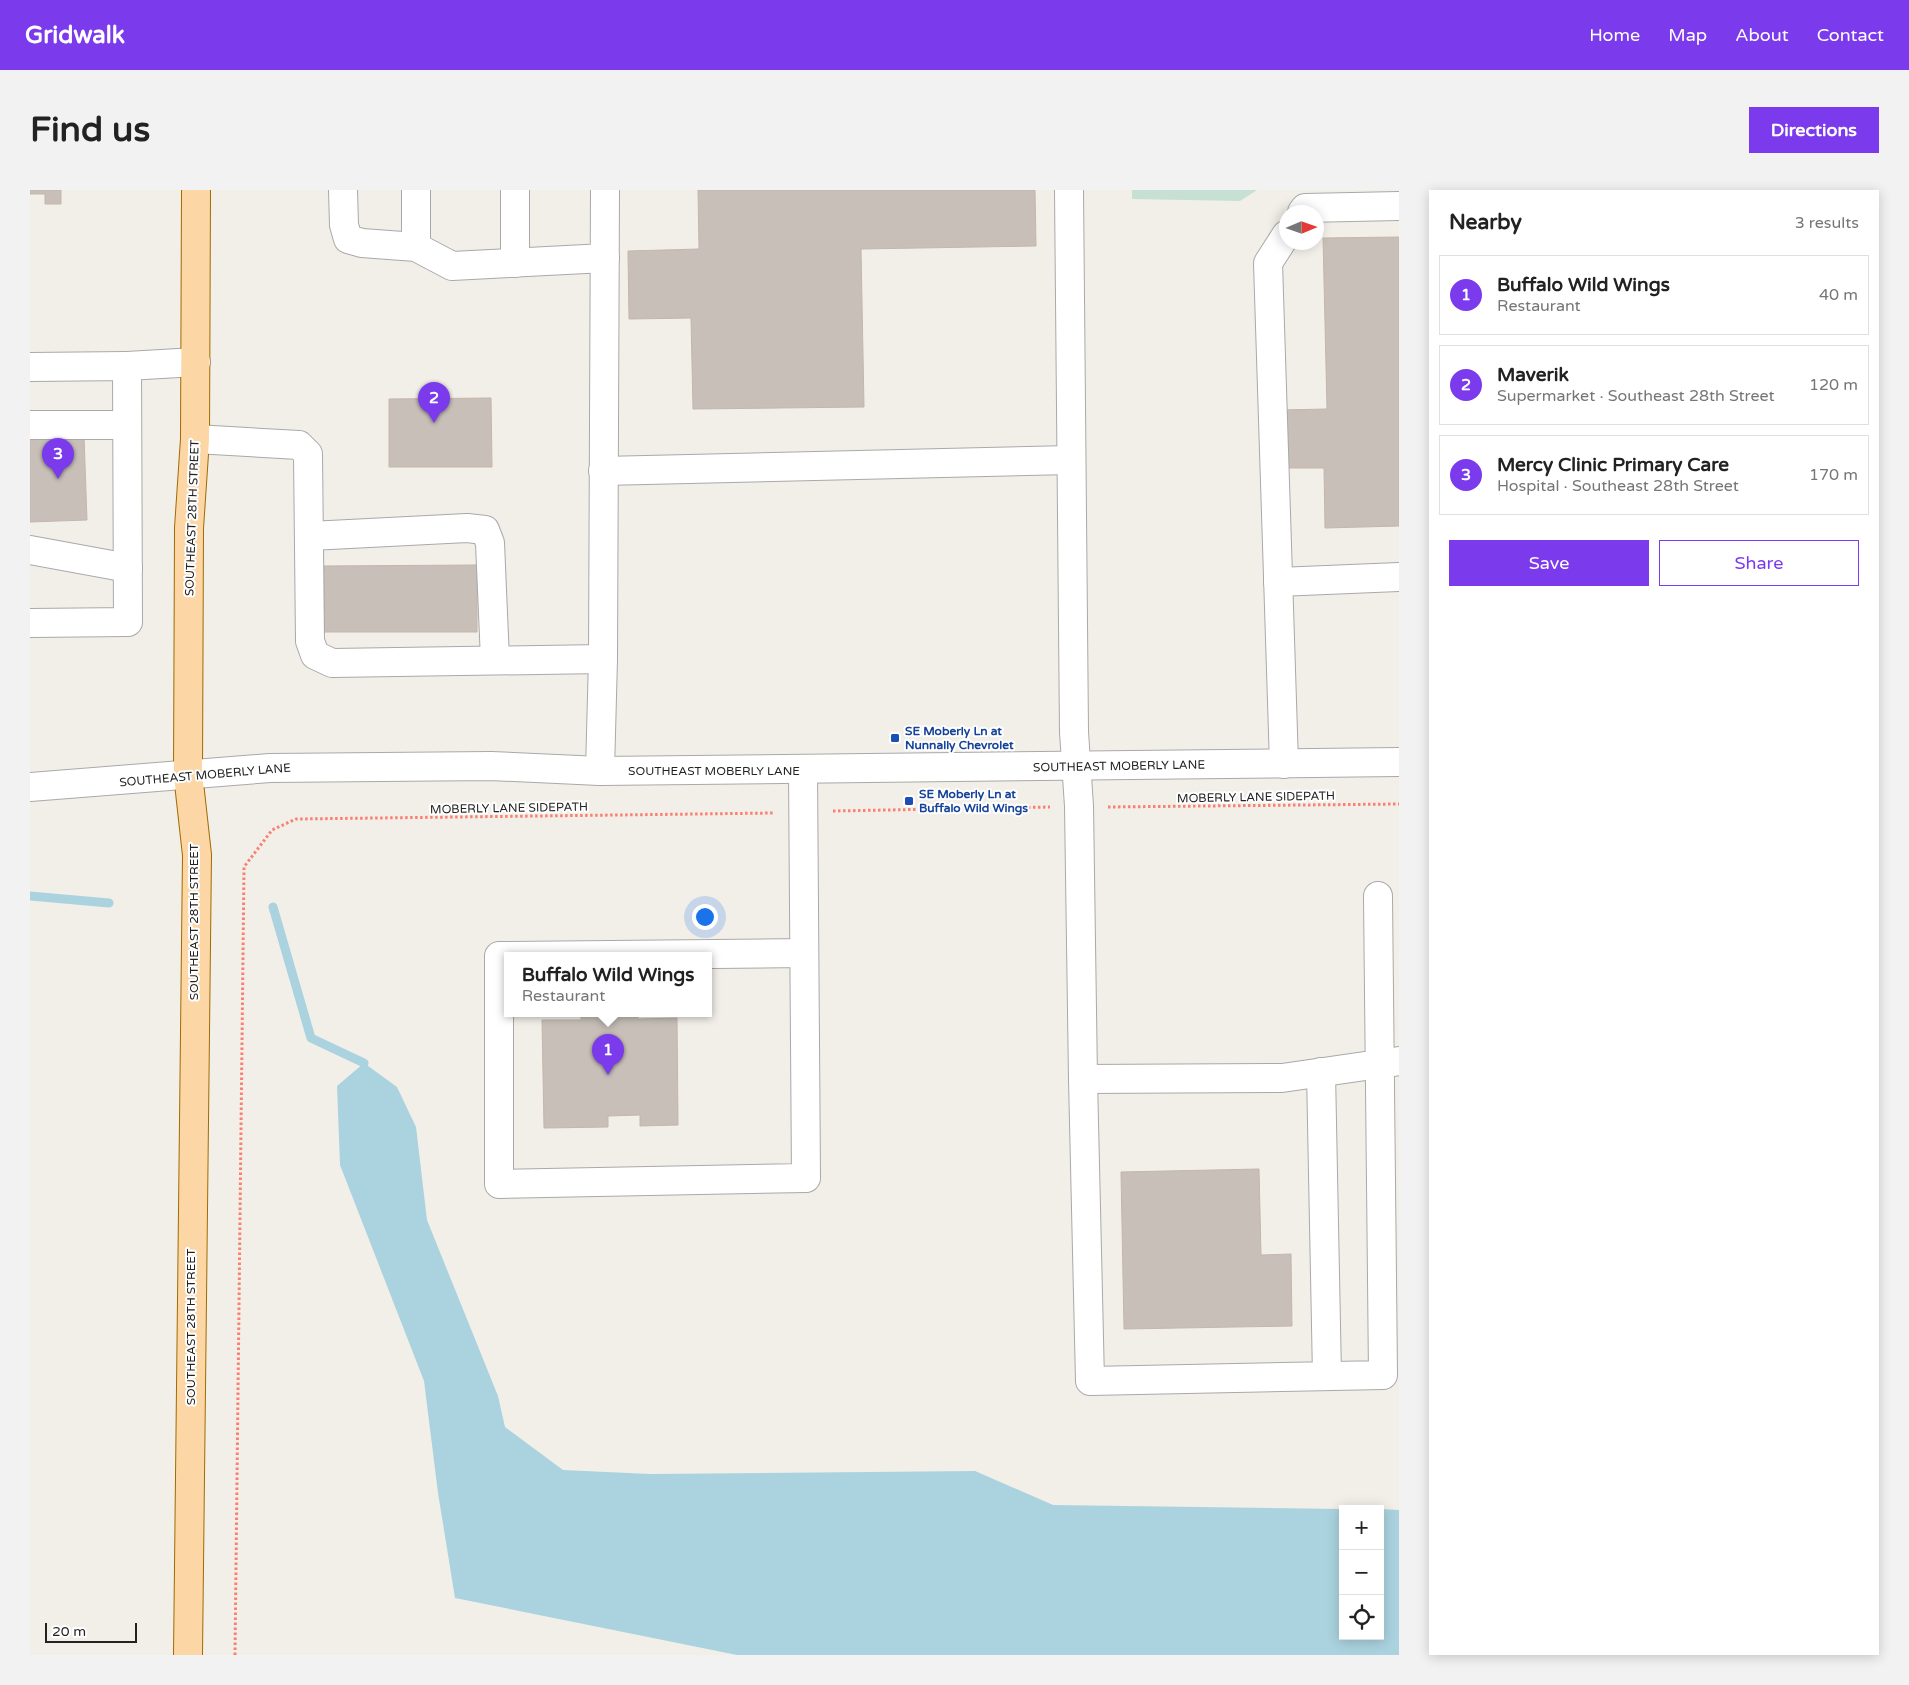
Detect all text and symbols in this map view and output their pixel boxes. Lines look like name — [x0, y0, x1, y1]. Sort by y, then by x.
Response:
text: Gridwalk — [25, 21, 125, 50]
text: Home — [1589, 24, 1640, 46]
text: Map — [1668, 24, 1707, 46]
text: About — [1735, 24, 1789, 46]
text: Contact — [1817, 24, 1884, 46]
button: Directions — [1749, 107, 1879, 153]
text: Find us — [30, 109, 150, 151]
north arrow — [1279, 205, 1324, 250]
text: Nearby — [1449, 210, 1522, 235]
text: 3 results — [1795, 213, 1859, 233]
text: Buffalo Wild Wings — [1497, 274, 1670, 296]
text: 1 — [1461, 285, 1471, 305]
text: 40 m — [1819, 285, 1858, 305]
text: Restaurant — [1497, 296, 1581, 316]
text: Maverik — [1497, 364, 1569, 386]
text: 2 — [1461, 375, 1471, 395]
text: 120 m — [1809, 375, 1858, 395]
pin: 2 — [418, 382, 450, 423]
text: Supermarket · Southeast 28th Street — [1497, 386, 1775, 406]
pin: 3 — [42, 438, 74, 479]
street label: SOUTHEAST 28TH STREET — [182, 439, 202, 596]
text: Mercy Clinic Primary Care — [1497, 454, 1729, 476]
text: 3 — [1461, 465, 1471, 485]
text: 170 m — [1809, 465, 1858, 485]
text: Hospital · Southeast 28th Street — [1497, 476, 1739, 496]
button: Save — [1449, 540, 1649, 586]
button: Share — [1659, 540, 1859, 586]
place label: SE Moberly Ln at Nunnally Chevrolet — [905, 724, 1014, 753]
marker: SE Moberly Ln at Nunnally Chevrolet — [889, 732, 901, 744]
street label: SOUTHEAST MOBERLY LANE — [1033, 757, 1205, 774]
street label: SOUTHEAST MOBERLY LANE — [119, 761, 292, 789]
street label: SOUTHEAST MOBERLY LANE — [628, 764, 800, 778]
place label: SE Moberly Ln at Buffalo Wild Wings — [919, 787, 1028, 816]
street label: MOBERLY LANE SIDEPATH — [1177, 789, 1335, 805]
marker: SE Moberly Ln at Buffalo Wild Wings — [903, 795, 915, 807]
street label: MOBERLY LANE SIDEPATH — [430, 800, 588, 816]
street label: SOUTHEAST 28TH STREET — [187, 843, 201, 1000]
your location — [692, 904, 718, 930]
popup — [504, 952, 712, 1017]
text: Buffalo Wild Wings — [522, 964, 694, 986]
text: Restaurant — [522, 986, 605, 1006]
pin: 1 — [592, 1034, 624, 1075]
street label: SOUTHEAST 28TH STREET — [184, 1248, 198, 1405]
map controls — [1339, 1505, 1384, 1640]
button: + — [1339, 1505, 1384, 1550]
button: − — [1339, 1550, 1384, 1595]
button: locate — [1339, 1595, 1384, 1640]
scale bar — [45, 1620, 138, 1643]
text: 20 m — [52, 1623, 86, 1640]

